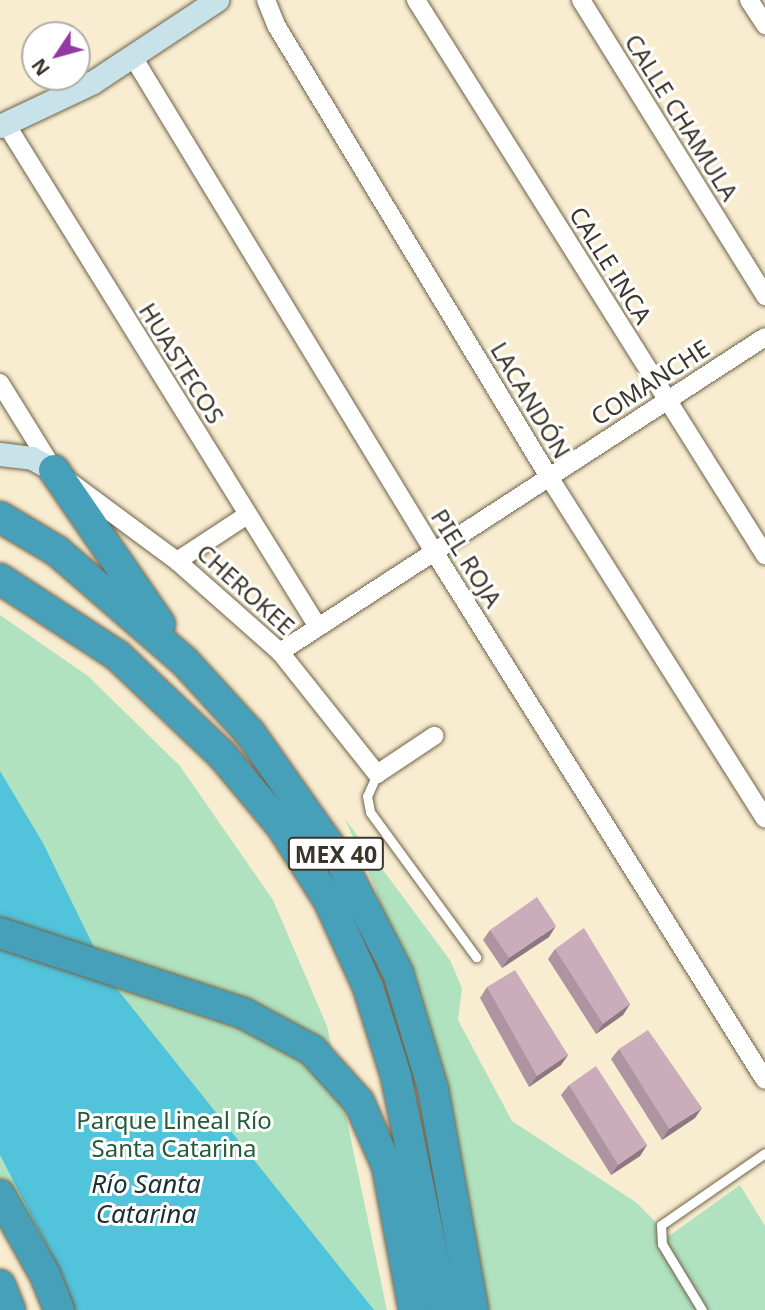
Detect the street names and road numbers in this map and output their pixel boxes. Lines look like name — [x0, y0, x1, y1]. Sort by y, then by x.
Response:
street label: CALLE CHAMULA — [619, 28, 745, 206]
street label: CALLE INCA — [564, 201, 658, 329]
street label: HUASTECOS — [134, 297, 230, 429]
street label: COMANCHE — [586, 333, 714, 431]
street label: LACANDÓN — [485, 337, 577, 463]
street label: PIEL ROJA — [426, 504, 508, 612]
street label: CHEROKEE — [191, 538, 301, 640]
road number: MEX 40 — [287, 834, 385, 874]

